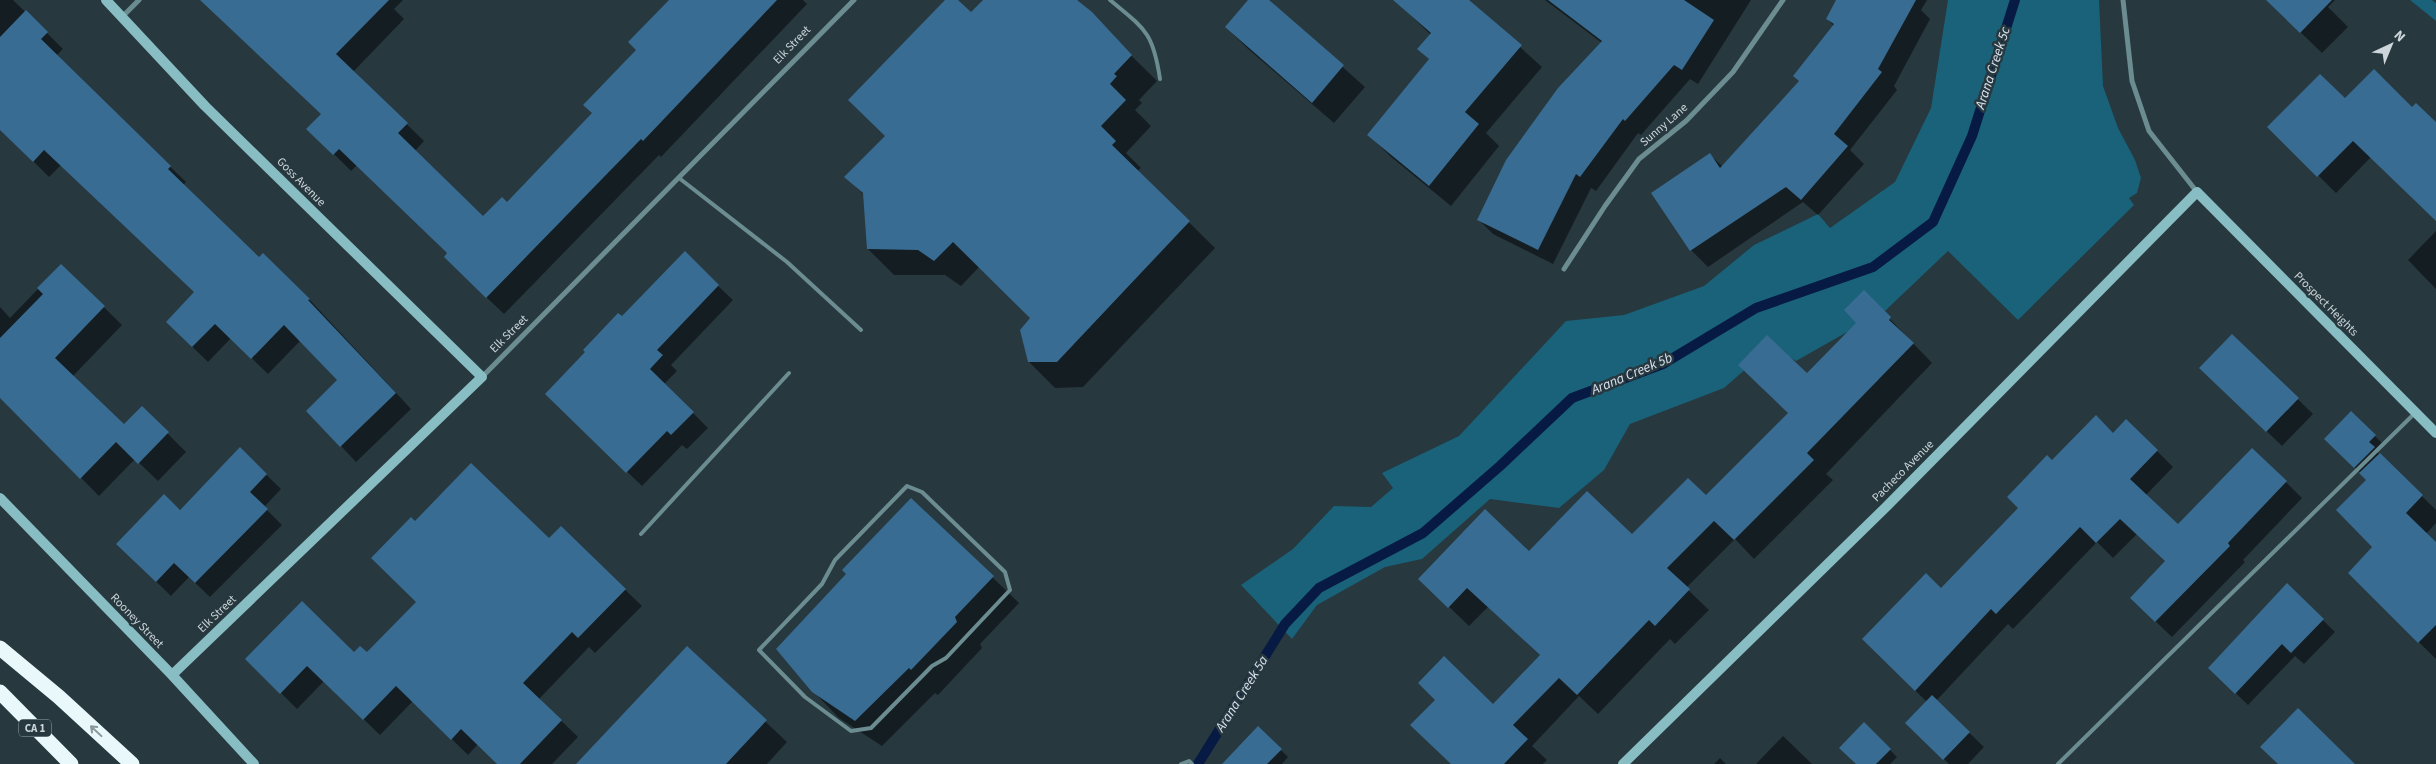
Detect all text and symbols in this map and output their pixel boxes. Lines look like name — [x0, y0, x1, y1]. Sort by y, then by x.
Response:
north arrow — [2366, 20, 2416, 70]
street label: Elk Street — [769, 22, 815, 68]
water label: Arana Creek 5c — [1970, 24, 2016, 112]
text: N — [2389, 26, 2410, 47]
street label: Sunny Lane — [1636, 99, 1692, 151]
street label: Goss Avenue — [273, 154, 329, 210]
street label: Prospect Heights — [2290, 268, 2362, 340]
street label: Elk Street — [486, 311, 532, 357]
water label: Arana Creek 5b — [1587, 348, 1676, 400]
street label: Pacheco Avenue — [1868, 436, 1938, 506]
street label: Rooney Street — [106, 590, 168, 652]
street label: Elk Street — [194, 591, 240, 637]
water label: Arana Creek 5a — [1210, 652, 1274, 737]
road number: CA 1 — [19, 720, 51, 736]
one-way arrow — [89, 725, 102, 737]

